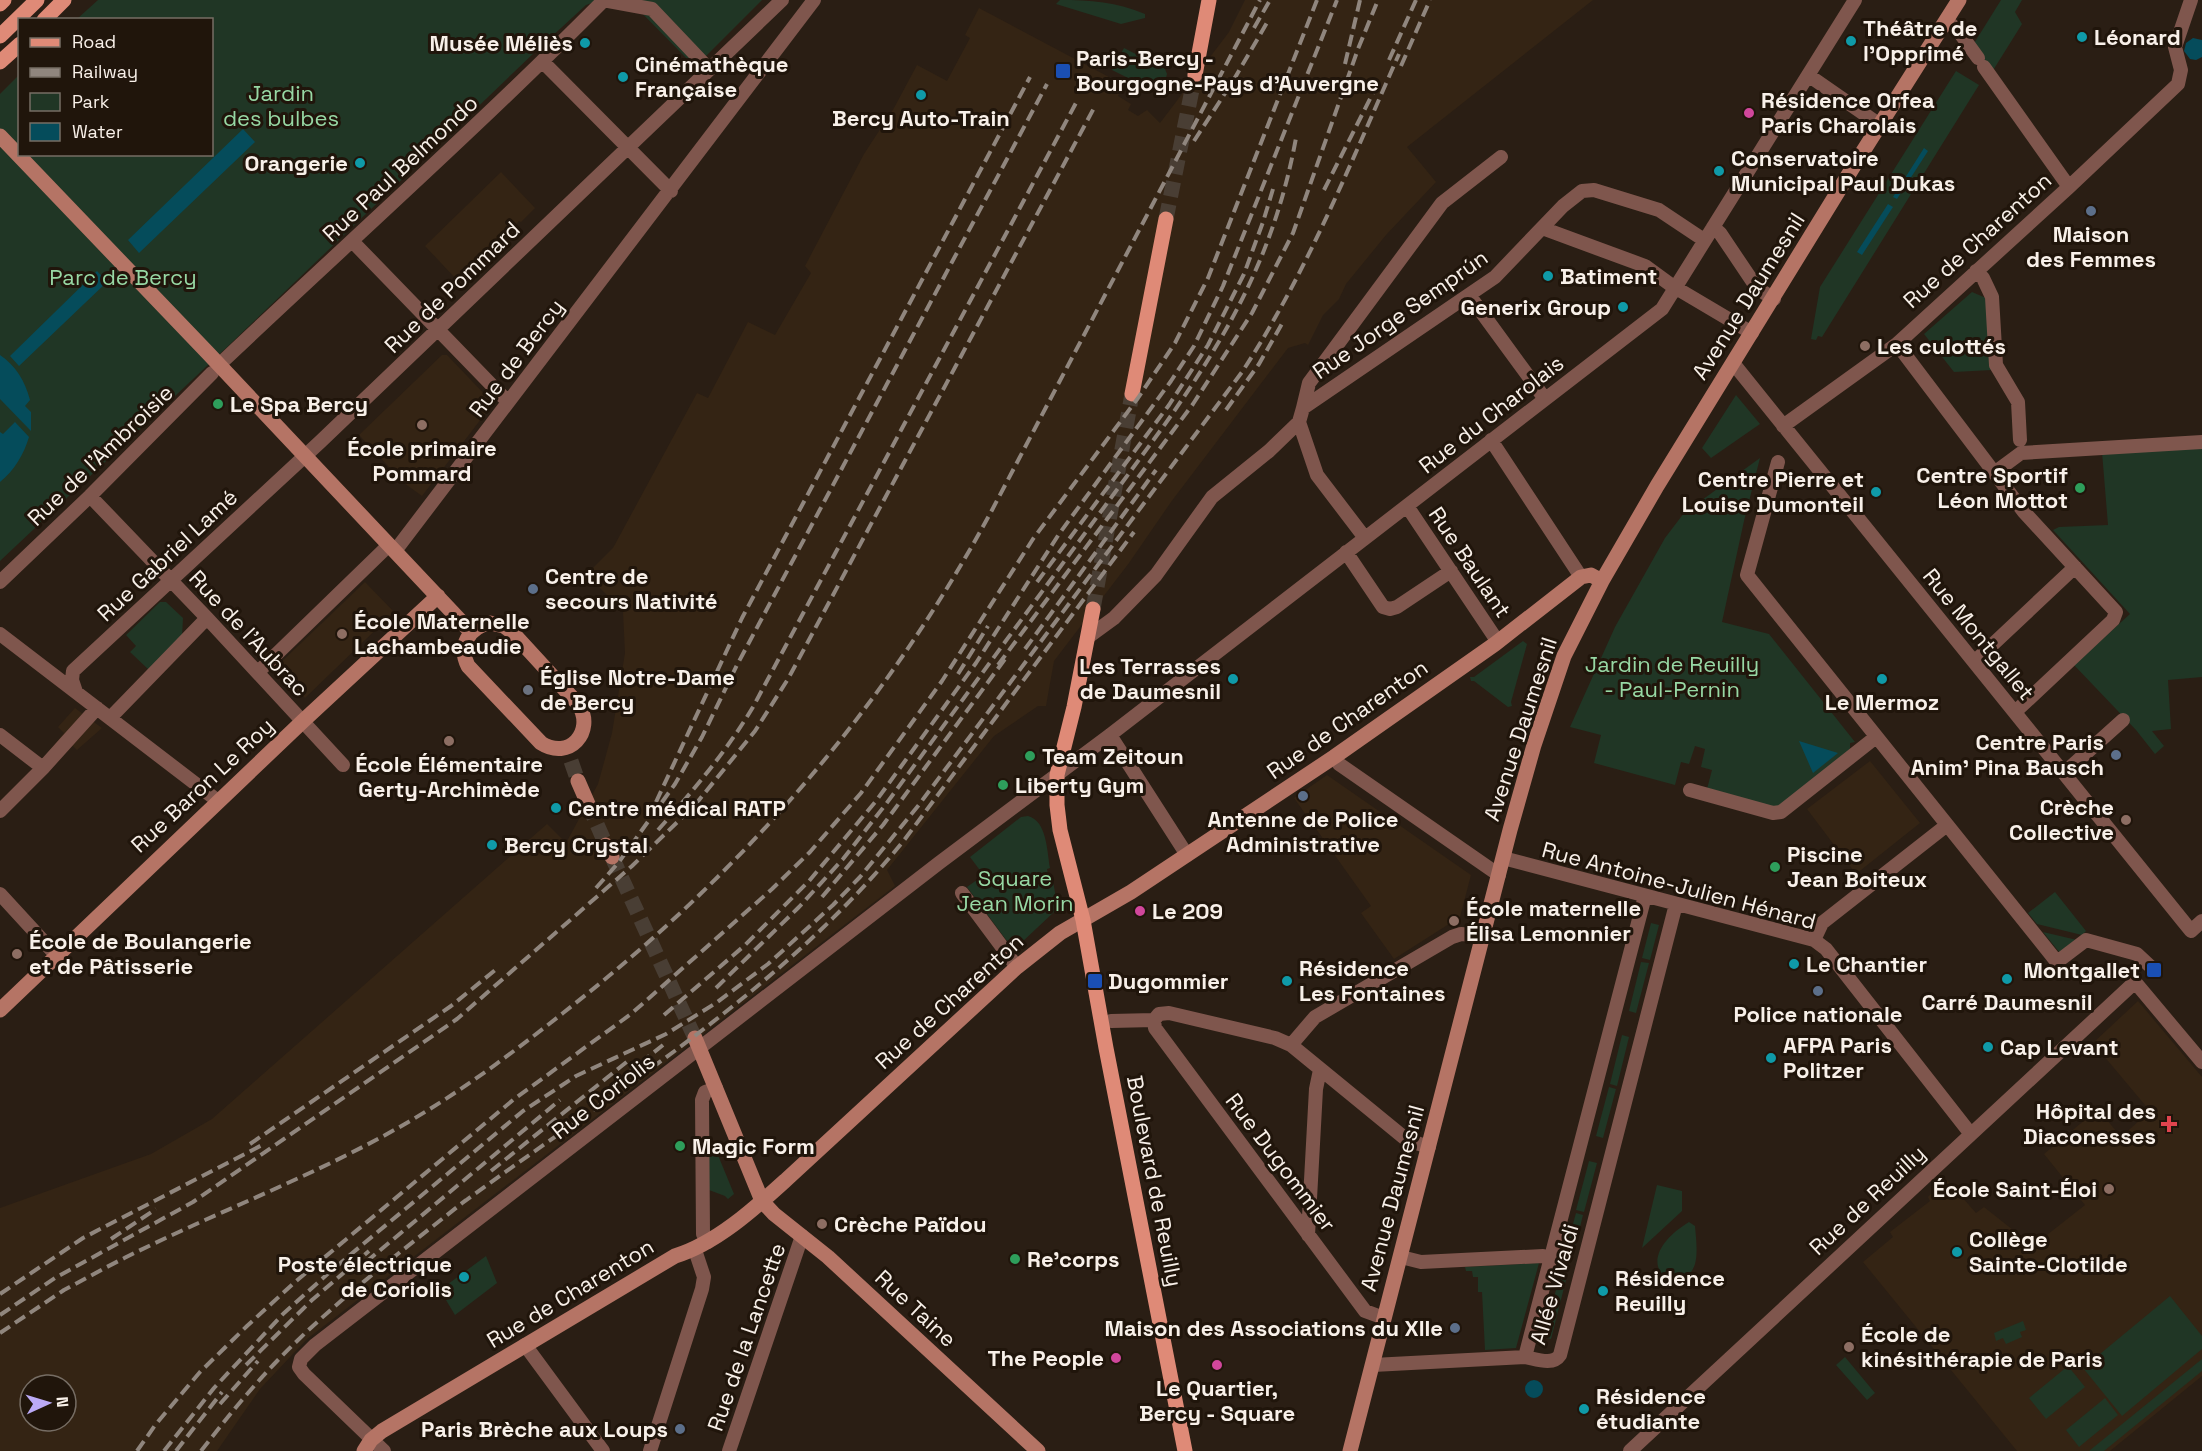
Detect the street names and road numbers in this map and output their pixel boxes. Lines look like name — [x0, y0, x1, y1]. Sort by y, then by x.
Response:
street label: Rue Paul Belmondo — [316, 89, 484, 247]
street label: Rue de Charenton — [1897, 166, 2057, 314]
street label: Avenue Daumesnil — [1685, 207, 1811, 385]
street label: Rue de Pommard — [378, 215, 526, 359]
street label: Rue Jorge Semprún — [1307, 243, 1493, 385]
street label: Rue de Bercy — [462, 293, 570, 423]
street label: Rue du Charolais — [1413, 349, 1569, 479]
street label: Rue de l'Ambroisie — [21, 378, 179, 532]
street label: Rue Gabriel Lamé — [91, 483, 243, 627]
street label: Rue Baulant — [1423, 501, 1517, 623]
street label: Rue Montgallet — [1917, 562, 2041, 706]
street label: Rue de l'Aubrac — [183, 564, 315, 702]
street label: Avenue Daumesnil — [1477, 634, 1563, 824]
street label: Rue de Charenton — [1261, 653, 1433, 785]
street label: Rue Baron Le Roy — [125, 712, 279, 858]
street label: Rue Antoine-Julien Hénard — [1539, 835, 1819, 935]
street label: Rue de Charenton — [869, 927, 1029, 1075]
street label: Rue Coriolis — [546, 1047, 660, 1145]
street label: Boulevard de Reuilly — [1121, 1073, 1189, 1289]
street label: Rue Dugommier — [1220, 1087, 1342, 1237]
street label: Avenue Daumesnil — [1354, 1102, 1430, 1294]
street label: Rue de Reuilly — [1803, 1139, 1931, 1261]
street label: Allée Vivaldi — [1523, 1220, 1585, 1348]
street label: Rue de Charenton — [481, 1232, 659, 1354]
street label: Rue de la Lancette — [701, 1239, 791, 1435]
street label: Rue Taine — [870, 1263, 962, 1353]

